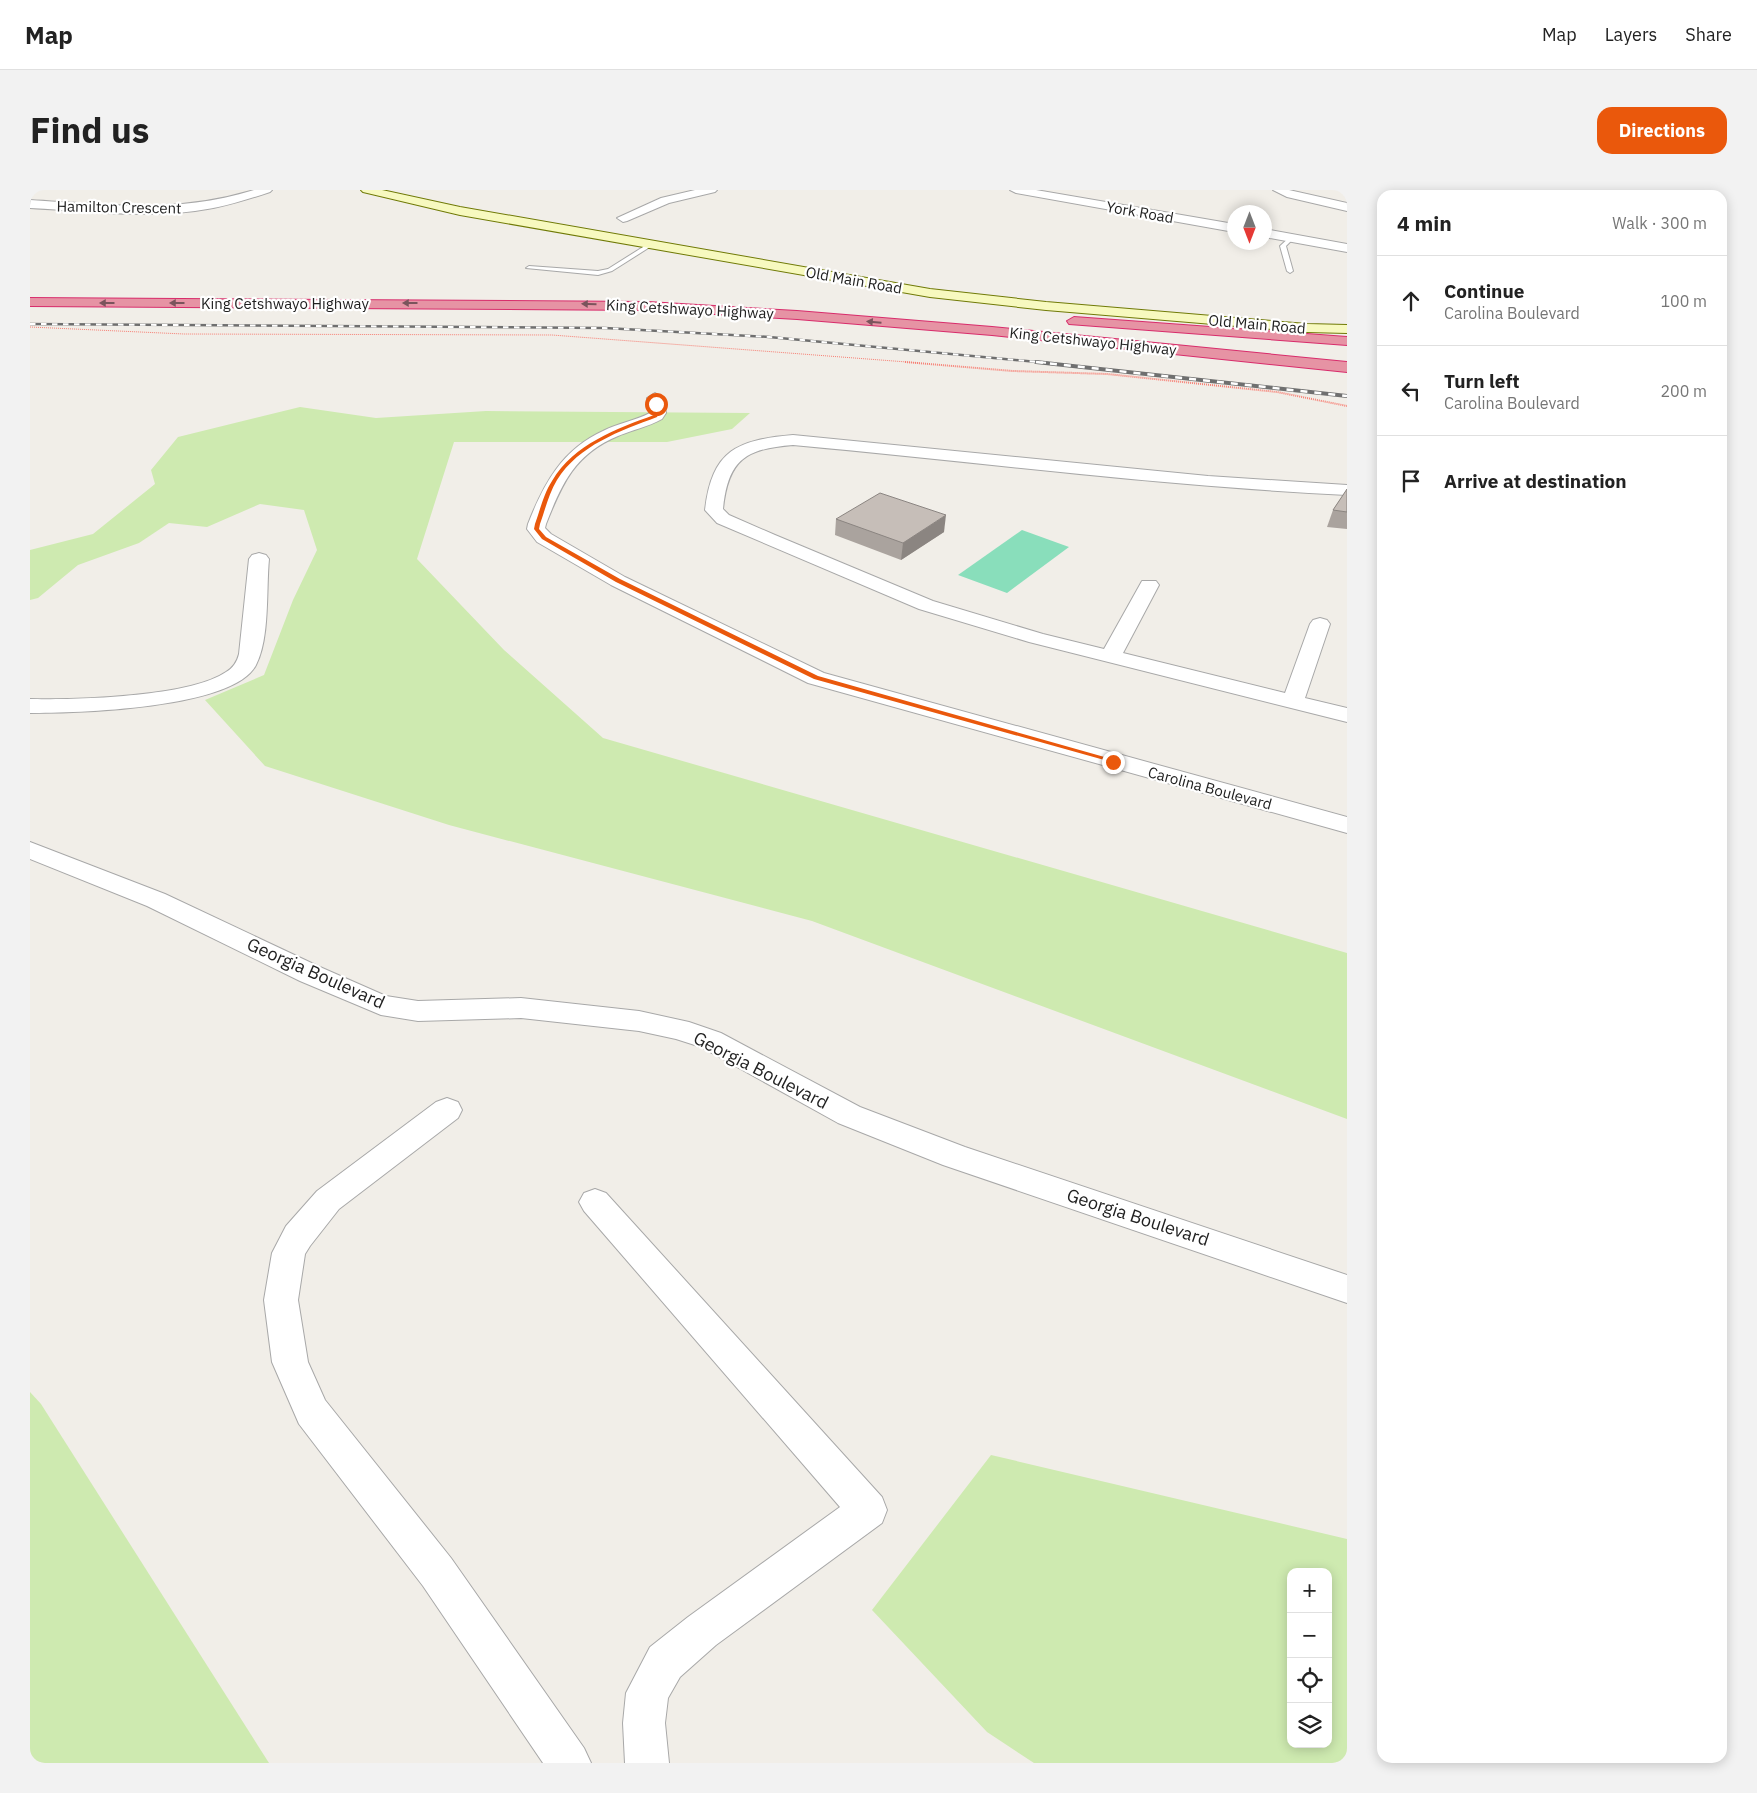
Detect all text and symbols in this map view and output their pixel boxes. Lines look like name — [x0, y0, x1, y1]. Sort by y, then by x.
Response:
text: Map — [25, 19, 73, 51]
text: Map — [1542, 23, 1577, 46]
text: Layers — [1605, 23, 1657, 46]
text: Share — [1685, 23, 1732, 46]
text: Find us — [30, 107, 149, 153]
button: Directions — [1597, 107, 1727, 154]
street label: Hamilton Crescent — [56, 196, 182, 218]
street label: York Road — [1105, 197, 1175, 227]
north arrow — [1227, 205, 1272, 250]
text: 4 min — [1397, 209, 1452, 237]
text: Walk · 300 m — [1612, 213, 1707, 233]
street label: Old Main Road — [804, 262, 904, 298]
text: Continue — [1444, 279, 1524, 303]
icon: ahead — [1397, 287, 1425, 315]
text: 100 m — [1660, 291, 1707, 311]
street label: King Cetshwayo Highway — [201, 294, 370, 313]
street label: King Cetshwayo Highway — [606, 295, 775, 323]
one-way arrow — [99, 299, 115, 307]
one-way arrow — [169, 299, 185, 307]
one-way arrow — [402, 299, 418, 307]
one-way arrow — [581, 300, 597, 308]
text: Carolina Boulevard — [1444, 303, 1580, 323]
street label: Old Main Road — [1208, 310, 1306, 338]
one-way arrow — [866, 317, 882, 325]
street label: King Cetshwayo Highway — [1008, 323, 1178, 359]
text: Turn left — [1444, 369, 1520, 393]
icon: left — [1397, 377, 1425, 405]
text: 200 m — [1660, 381, 1707, 401]
route start — [645, 393, 668, 416]
text: Carolina Boulevard — [1444, 393, 1580, 413]
icon: arrive — [1397, 467, 1425, 495]
text: Arrive at destination — [1444, 469, 1627, 493]
route end — [1102, 751, 1125, 774]
street label: Carolina Boulevard — [1146, 762, 1274, 814]
street label: Georgia Boulevard — [244, 932, 388, 1014]
street label: Georgia Boulevard — [690, 1026, 832, 1114]
street label: Georgia Boulevard — [1064, 1183, 1212, 1251]
map controls — [1287, 1568, 1332, 1748]
button: + — [1287, 1568, 1332, 1613]
button: − — [1287, 1613, 1332, 1658]
button: locate — [1287, 1658, 1332, 1703]
button: layers — [1287, 1703, 1332, 1748]

